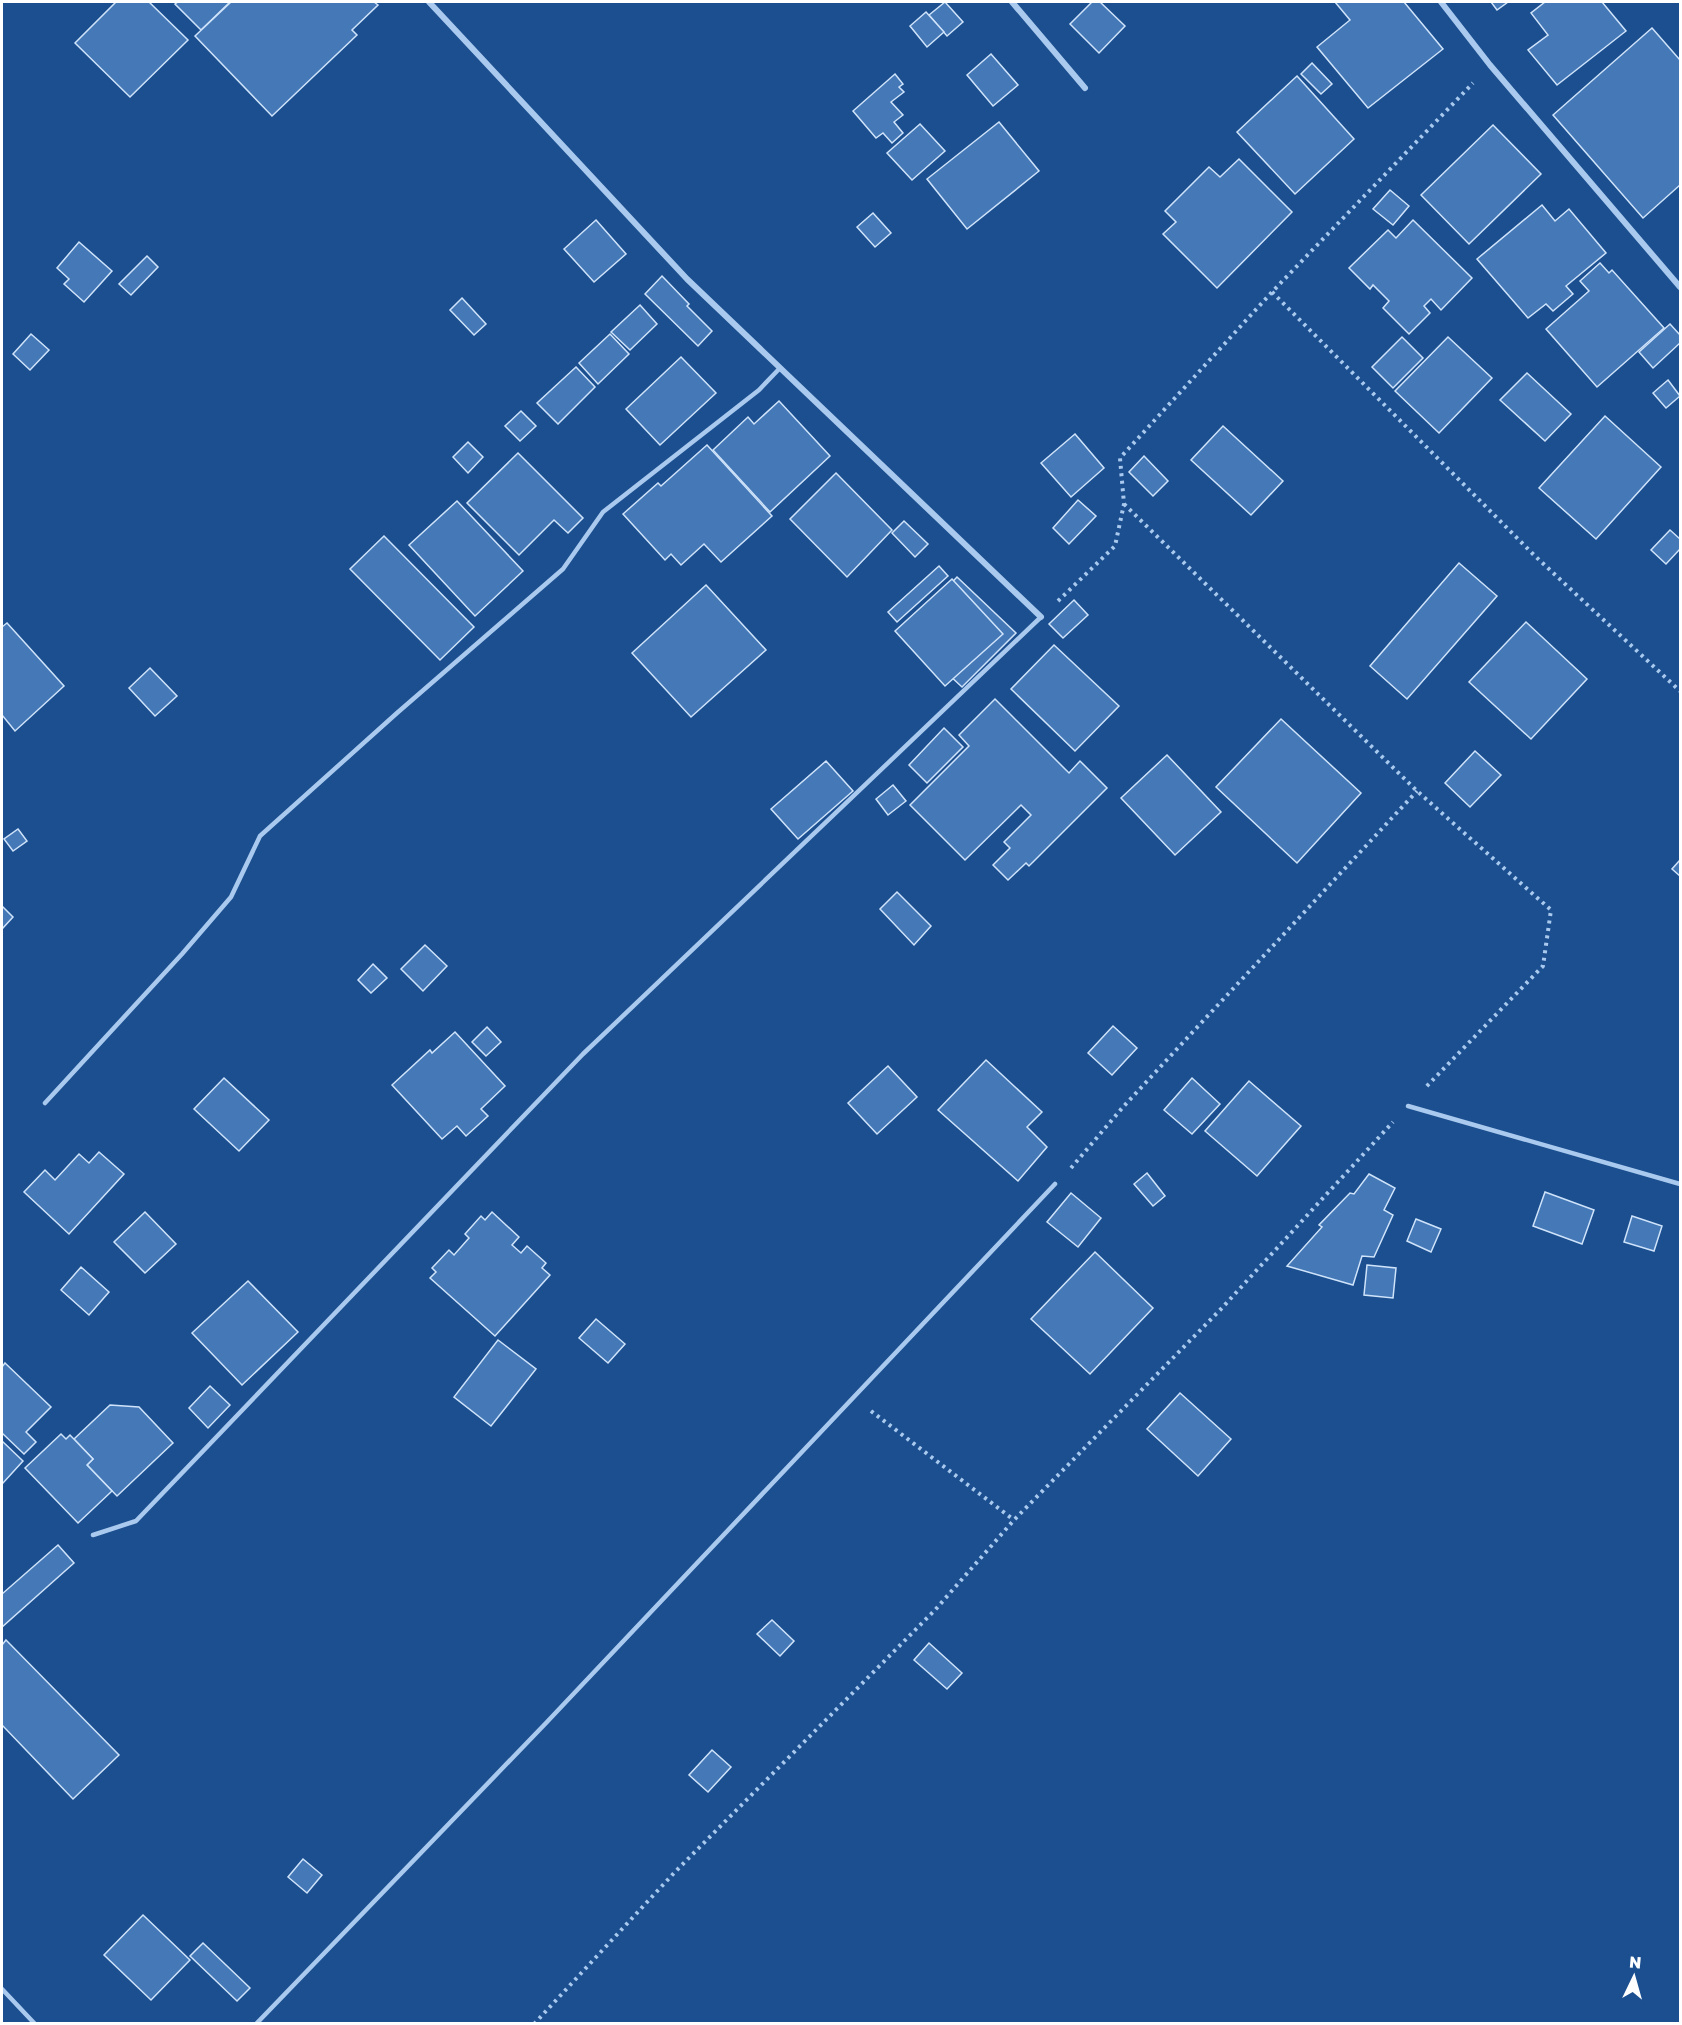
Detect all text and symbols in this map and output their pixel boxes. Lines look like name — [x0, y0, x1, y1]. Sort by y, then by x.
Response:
north arrow — [1604, 1947, 1664, 2007]
text: N — [1628, 1952, 1642, 1973]

